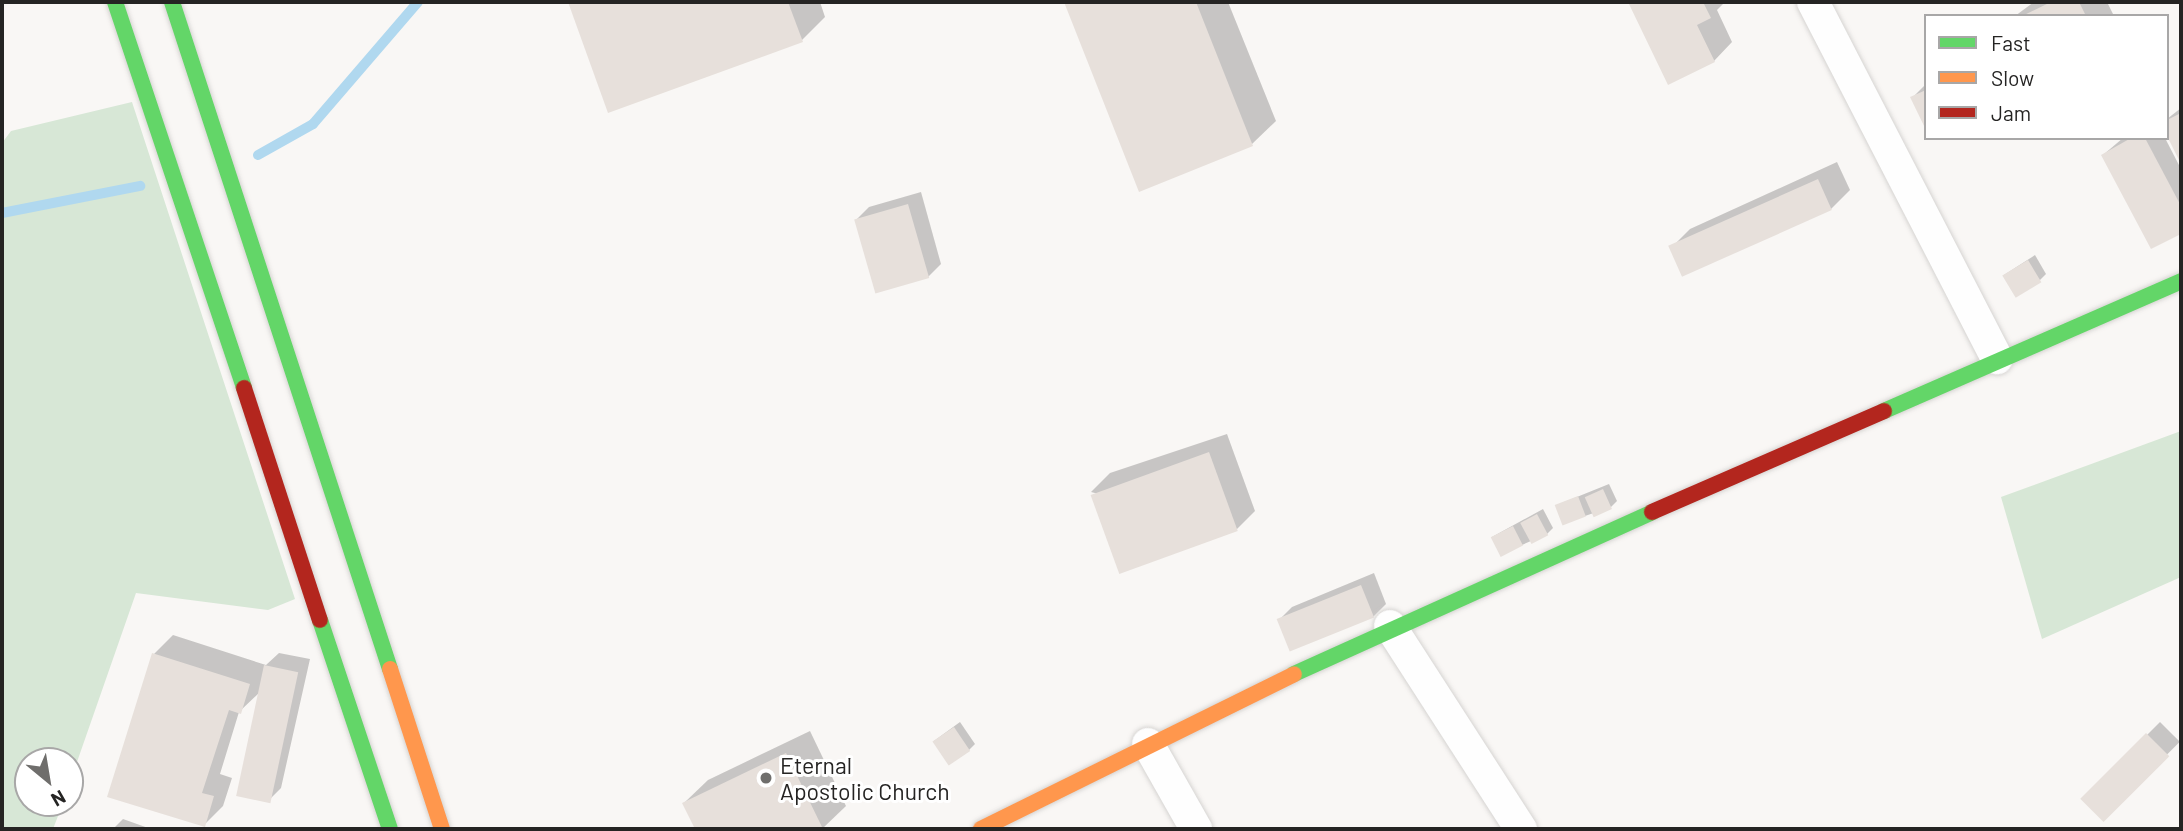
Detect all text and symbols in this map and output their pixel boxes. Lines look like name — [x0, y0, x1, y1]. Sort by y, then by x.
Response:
legend — [1924, 14, 2169, 140]
text: Fast — [1991, 30, 2031, 55]
text: Slow — [1991, 65, 2034, 90]
text: Jam — [1991, 100, 2031, 125]
north arrow — [14, 747, 84, 817]
place label: Eternal Apostolic Church — [780, 751, 950, 805]
marker: Eternal Apostolic Church — [758, 770, 774, 786]
text: N — [48, 786, 70, 812]

